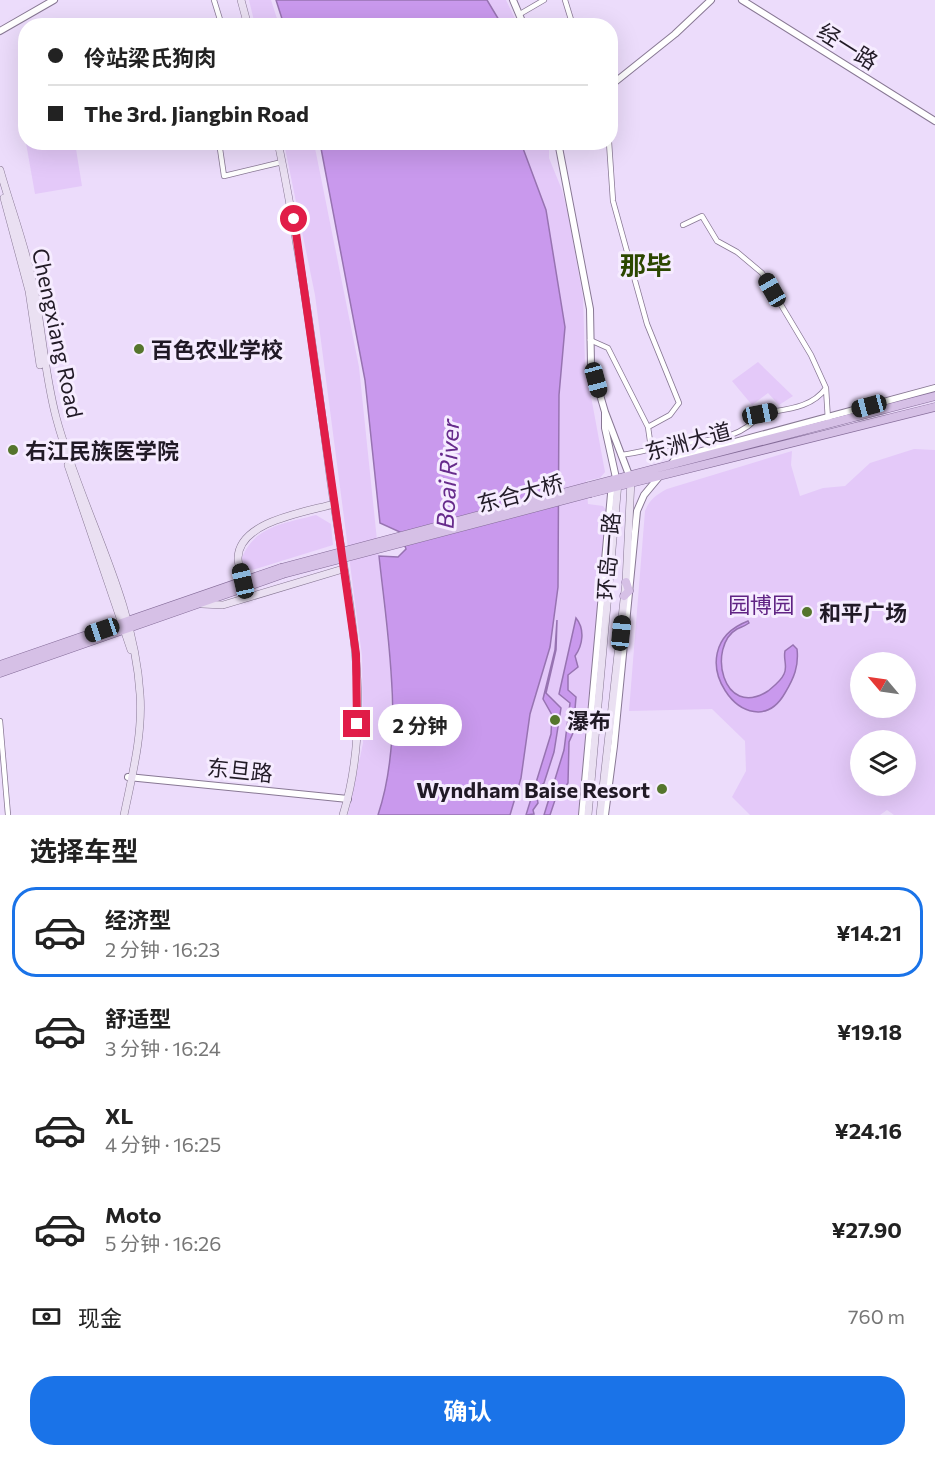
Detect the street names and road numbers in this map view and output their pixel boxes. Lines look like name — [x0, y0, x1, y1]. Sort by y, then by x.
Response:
street label: 经一路 — [813, 17, 883, 75]
street label: Chengxiang Road — [27, 246, 89, 420]
street label: 东洲大道 — [642, 417, 734, 465]
street label: 东合大桥 — [474, 469, 566, 517]
street label: 环岛一路 — [591, 511, 625, 601]
street label: 东旦路 — [206, 753, 274, 787]

